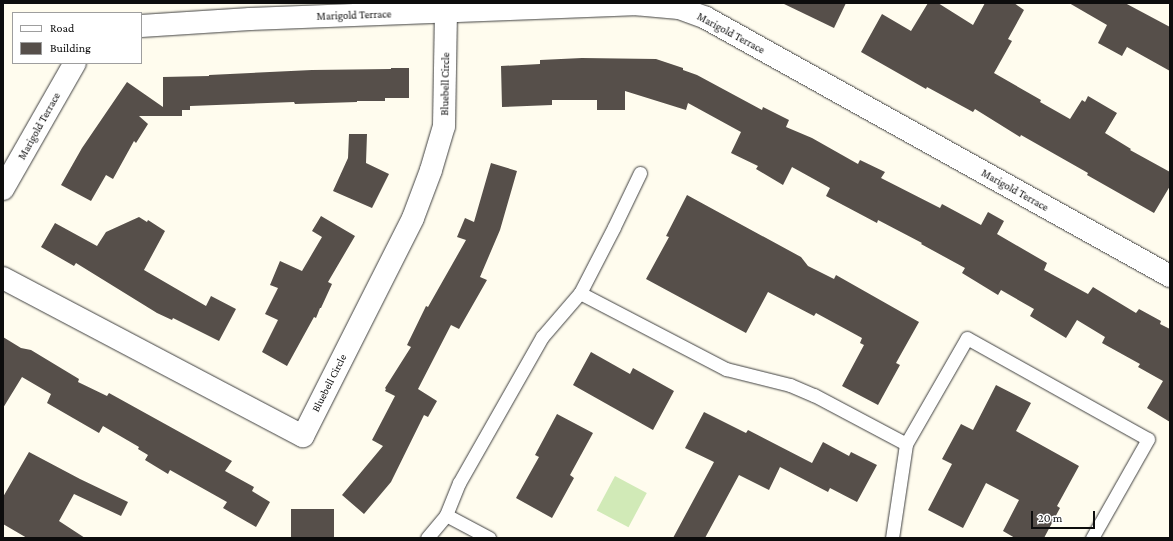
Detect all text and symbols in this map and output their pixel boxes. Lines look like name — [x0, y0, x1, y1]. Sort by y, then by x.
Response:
street label: Marigold Terrace — [316, 7, 392, 23]
street label: Marigold Terrace — [695, 10, 767, 56]
legend — [12, 12, 142, 64]
text: Road — [50, 21, 74, 35]
text: Building — [50, 41, 91, 55]
street label: Bluebell Circle — [438, 52, 452, 116]
street label: Marigold Terrace — [15, 90, 63, 162]
street label: Marigold Terrace — [979, 166, 1051, 214]
street label: Bluebell Circle — [309, 352, 349, 414]
scale bar — [1033, 503, 1097, 529]
text: 20 m — [1038, 511, 1062, 525]

